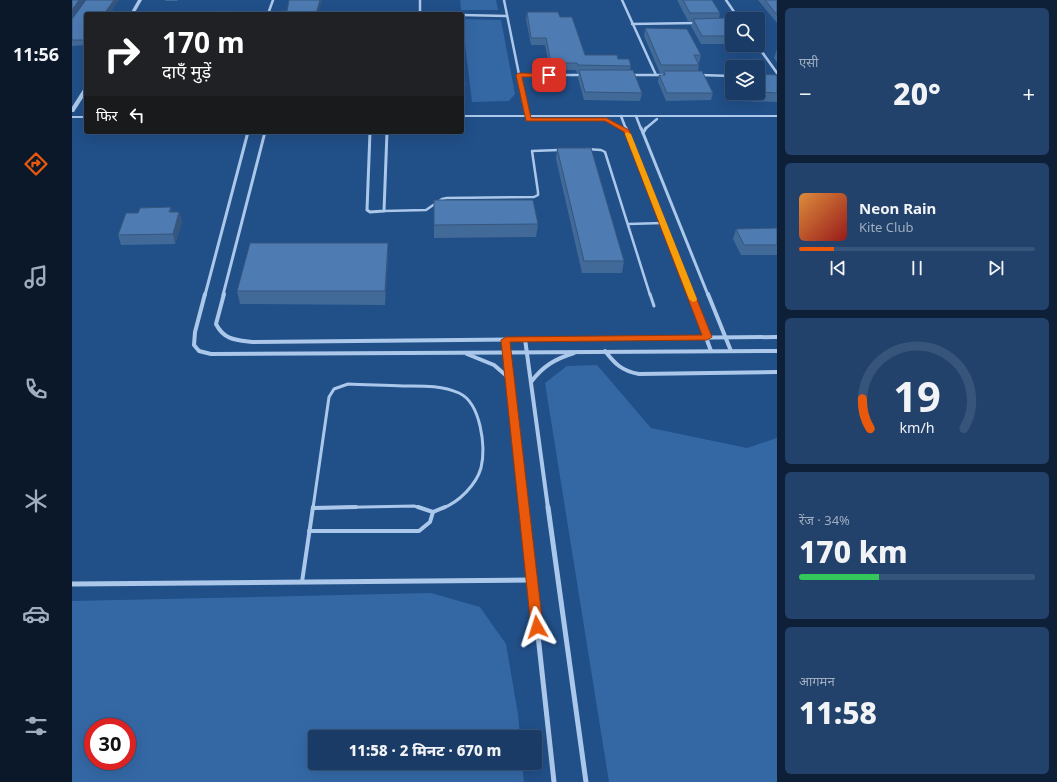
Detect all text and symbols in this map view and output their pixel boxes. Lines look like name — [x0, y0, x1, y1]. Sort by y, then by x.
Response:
map controls — [725, 12, 765, 100]
button: search — [725, 12, 765, 52]
text: 170 m — [162, 23, 245, 61]
icon: right — [96, 28, 148, 80]
text: 11:56 — [13, 42, 59, 66]
text: एसी — [799, 53, 818, 71]
pin — [532, 58, 566, 92]
text: दाएँ मुड़ें — [162, 59, 211, 83]
button: layers — [725, 60, 765, 100]
icon: arrive — [538, 64, 560, 86]
text: 20° — [893, 73, 941, 114]
text: − — [799, 78, 812, 108]
text: + — [1022, 78, 1035, 108]
icon: left — [126, 104, 148, 126]
text: फिर — [96, 105, 118, 125]
icon: directions — [22, 150, 50, 178]
text: Neon Rain — [859, 198, 936, 218]
text: Kite Club — [859, 218, 913, 236]
icon: previous — [827, 257, 849, 279]
icon: pause — [906, 257, 928, 279]
icon: next — [985, 257, 1007, 279]
icon: music — [22, 263, 50, 291]
text: 19 — [893, 368, 941, 424]
icon: phone — [22, 375, 50, 403]
text: km/h — [899, 418, 935, 437]
icon: climate — [22, 487, 50, 515]
text: रेंज · 34% — [799, 511, 850, 529]
text: 170 km — [799, 531, 908, 572]
icon: car — [22, 600, 50, 628]
position arrow — [516, 606, 558, 648]
text: आगमन — [799, 672, 835, 690]
text: 11:58 — [799, 692, 877, 733]
icon: filters — [22, 712, 50, 740]
speed limit sign: 30 — [84, 718, 136, 770]
text: 11:58 · 2 मिनट · 670 m — [349, 740, 501, 760]

